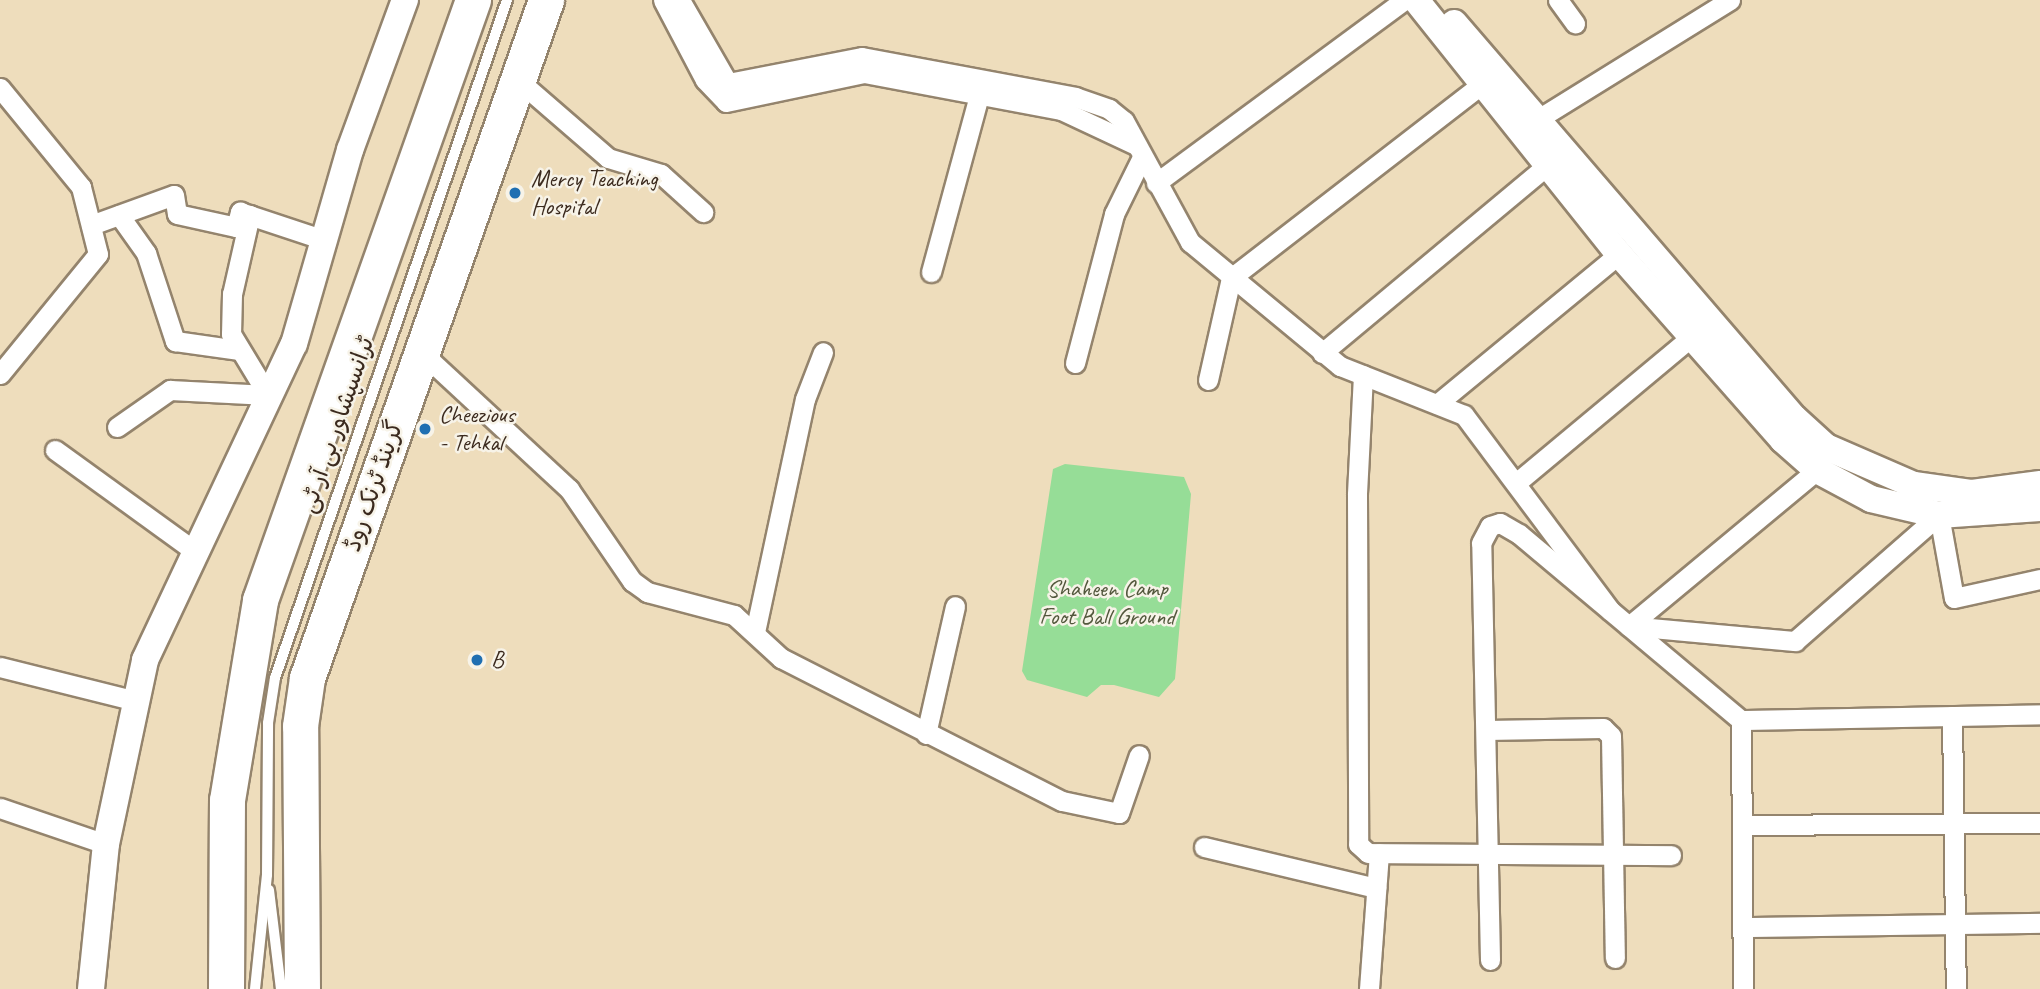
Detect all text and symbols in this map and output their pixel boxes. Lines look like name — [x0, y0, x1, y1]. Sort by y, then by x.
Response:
place label: Mercy Teaching Hospital — [531, 165, 657, 221]
marker: Mercy Teaching Hospital — [505, 183, 525, 203]
street label: ٹرانسپشاور بی آر ٹی — [293, 333, 381, 517]
place label: Cheezious - Tehkal — [439, 401, 515, 457]
street label: گرینڈ ٹرنک روڈ — [338, 417, 410, 555]
marker: Cheezious - Tehkal — [417, 421, 433, 437]
park label: Shaheen Camp Foot Ball Ground — [1039, 575, 1175, 631]
place label: B — [491, 646, 503, 674]
marker: B — [469, 652, 485, 668]

